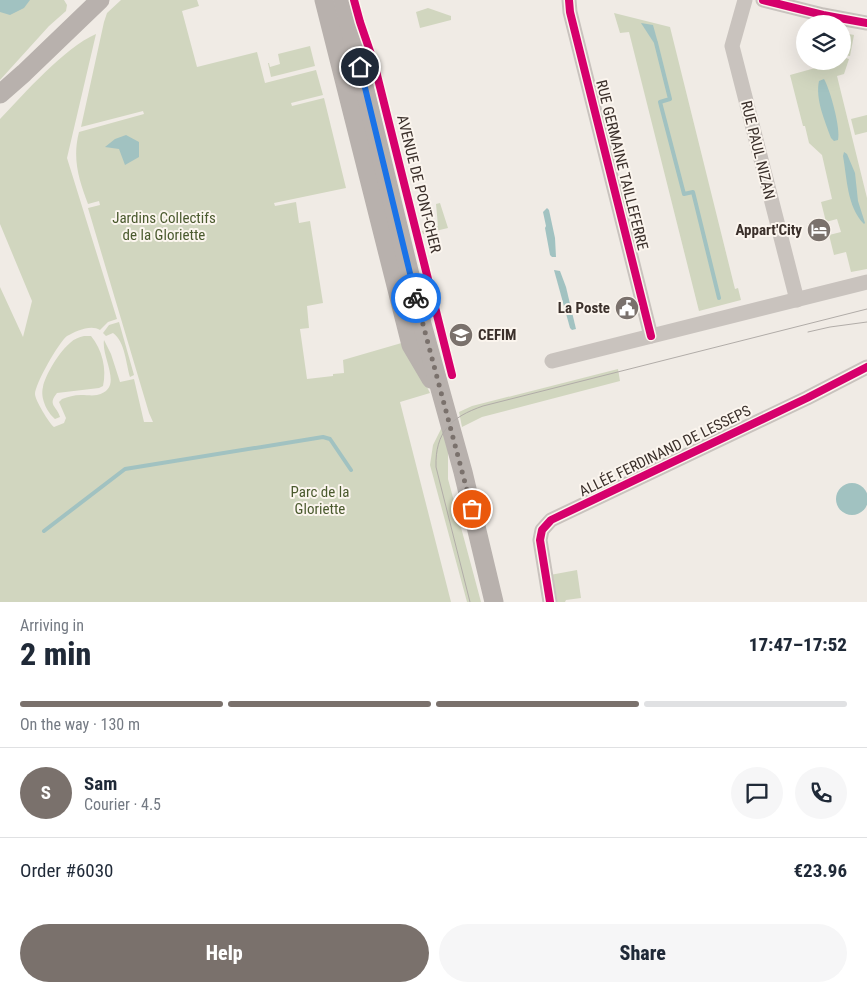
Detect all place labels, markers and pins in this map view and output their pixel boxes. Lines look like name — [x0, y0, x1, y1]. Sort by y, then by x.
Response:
pin — [339, 46, 381, 88]
hotel icon: Appart'City — [806, 217, 832, 243]
place label: Appart'City — [736, 221, 802, 239]
public building icon: La Poste — [614, 295, 640, 321]
place label: La Poste — [558, 299, 610, 317]
school or university icon: CEFIM — [448, 322, 474, 348]
place label: CEFIM — [478, 326, 516, 344]
pin — [451, 488, 493, 530]

